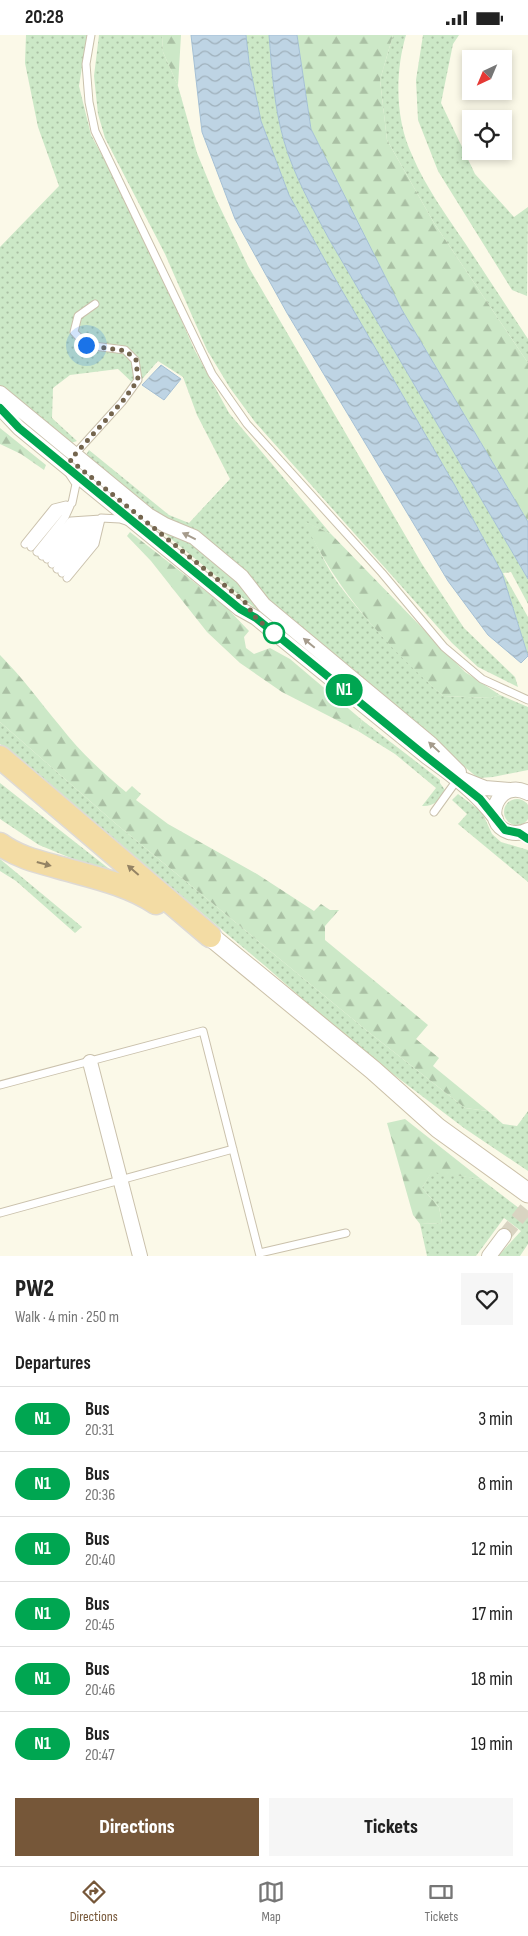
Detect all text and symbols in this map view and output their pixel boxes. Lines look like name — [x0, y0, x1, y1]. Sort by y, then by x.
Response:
text: 20:28 — [25, 6, 64, 29]
north arrow — [462, 50, 512, 100]
map controls — [462, 50, 512, 160]
button: locate — [462, 110, 512, 160]
your location — [74, 333, 99, 358]
one-way arrow — [182, 531, 196, 539]
unlabelled marker — [263, 622, 285, 644]
one-way arrow — [303, 637, 316, 648]
line badge: N1 — [322, 674, 366, 706]
text: N1 — [336, 679, 352, 700]
one-way arrow — [428, 741, 440, 753]
one-way arrow — [37, 860, 52, 868]
one-way arrow — [127, 865, 140, 876]
button: heart — [461, 1273, 513, 1325]
text: PW2 — [15, 1274, 54, 1303]
text: Walk · 4 min · 250 m — [15, 1308, 119, 1327]
text: Departures — [15, 1352, 91, 1375]
text: Bus — [85, 1398, 110, 1421]
text: N1 — [34, 1408, 51, 1429]
text: 3 min — [478, 1408, 513, 1431]
text: 20:31 — [85, 1421, 114, 1440]
text: Bus — [85, 1463, 110, 1486]
text: N1 — [34, 1473, 51, 1494]
text: 8 min — [478, 1473, 513, 1496]
text: 20:36 — [85, 1486, 115, 1505]
text: Bus — [85, 1528, 110, 1551]
text: N1 — [34, 1538, 51, 1559]
text: 12 min — [471, 1538, 513, 1561]
text: 20:40 — [85, 1551, 115, 1570]
text: Bus — [85, 1593, 110, 1616]
text: N1 — [34, 1603, 51, 1624]
text: 17 min — [472, 1603, 513, 1626]
text: 20:45 — [85, 1616, 115, 1635]
text: Bus — [85, 1658, 110, 1681]
text: N1 — [34, 1668, 51, 1689]
text: 18 min — [471, 1668, 513, 1691]
text: 20:46 — [85, 1681, 115, 1700]
text: Bus — [85, 1723, 110, 1746]
text: N1 — [34, 1733, 51, 1754]
text: 19 min — [471, 1733, 513, 1756]
text: 20:47 — [85, 1746, 115, 1765]
button: Directions — [15, 1798, 259, 1856]
button: Tickets — [269, 1798, 513, 1856]
tab: Directions — [70, 1878, 118, 1925]
tab: Map — [257, 1878, 285, 1925]
tab: Tickets — [425, 1878, 458, 1925]

